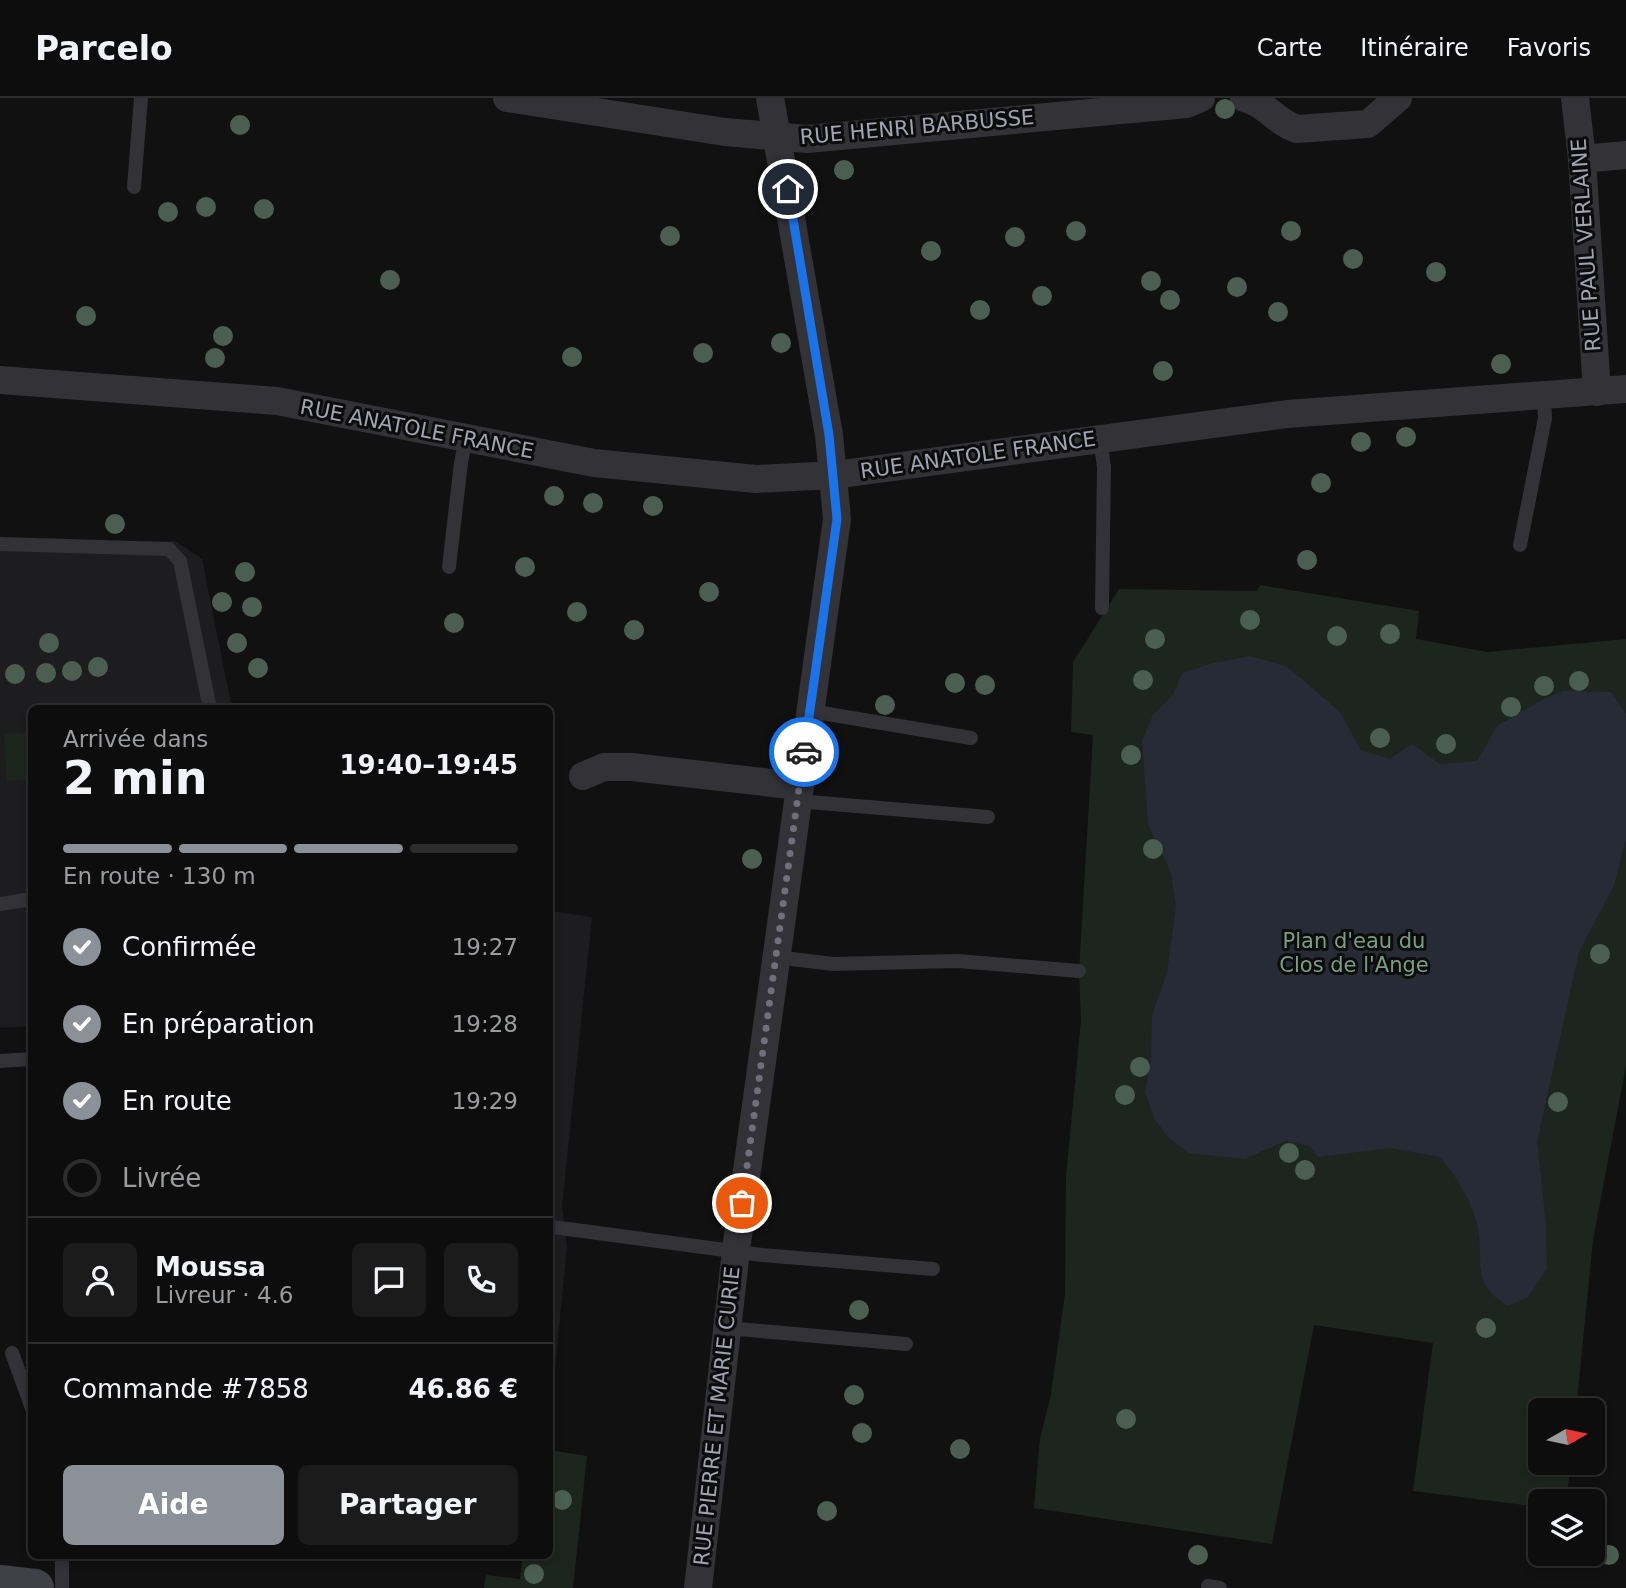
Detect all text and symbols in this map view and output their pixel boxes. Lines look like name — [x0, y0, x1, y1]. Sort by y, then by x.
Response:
text: Parcelo — [35, 29, 173, 68]
text: Carte — [1257, 34, 1322, 62]
text: Itinéraire — [1360, 34, 1469, 62]
text: Favoris — [1507, 34, 1591, 62]
street label: RUE HENRI BARBUSSE — [799, 105, 1035, 149]
street label: RUE PAUL VERLAINE — [1567, 138, 1605, 352]
pin — [758, 159, 818, 219]
icon: home — [769, 170, 807, 208]
street label: RUE ANATOLE FRANCE — [298, 395, 536, 463]
street label: RUE ANATOLE FRANCE — [859, 427, 1097, 483]
courier — [769, 717, 839, 787]
text: Arrivée dans — [63, 726, 208, 752]
icon: car — [785, 733, 823, 771]
text: 19:40–19:45 — [339, 750, 518, 780]
text: 2 min — [63, 751, 207, 805]
text: En route · 130 m — [63, 863, 256, 889]
icon: check — [63, 928, 101, 966]
park label: Plan d'eau du Clos de l'Ange — [1279, 929, 1429, 977]
text: Confirmée — [122, 932, 256, 962]
text: 19:27 — [452, 934, 518, 960]
icon: check — [63, 1005, 101, 1043]
text: En préparation — [122, 1009, 315, 1039]
text: 19:28 — [452, 1011, 518, 1037]
icon: check — [63, 1082, 101, 1120]
text: En route — [122, 1086, 232, 1116]
text: 19:29 — [452, 1088, 518, 1114]
text: Livrée — [122, 1163, 201, 1193]
pin — [712, 1173, 772, 1233]
icon: bag — [723, 1184, 761, 1222]
button: person — [63, 1243, 137, 1317]
button: chat — [352, 1243, 426, 1317]
button: phone — [444, 1243, 518, 1317]
text: Moussa — [155, 1252, 266, 1282]
street label: RUE PIERRE ET MARIE CURIE — [689, 1265, 745, 1567]
text: Livreur · 4.6 — [155, 1282, 293, 1308]
text: Commande #7858 — [63, 1374, 309, 1404]
text: 46.86 € — [409, 1374, 518, 1404]
north arrow — [1528, 1398, 1605, 1475]
map controls — [1528, 1398, 1605, 1566]
button: Aide — [63, 1465, 284, 1545]
button: Partager — [298, 1465, 518, 1545]
button: layers — [1528, 1489, 1605, 1566]

